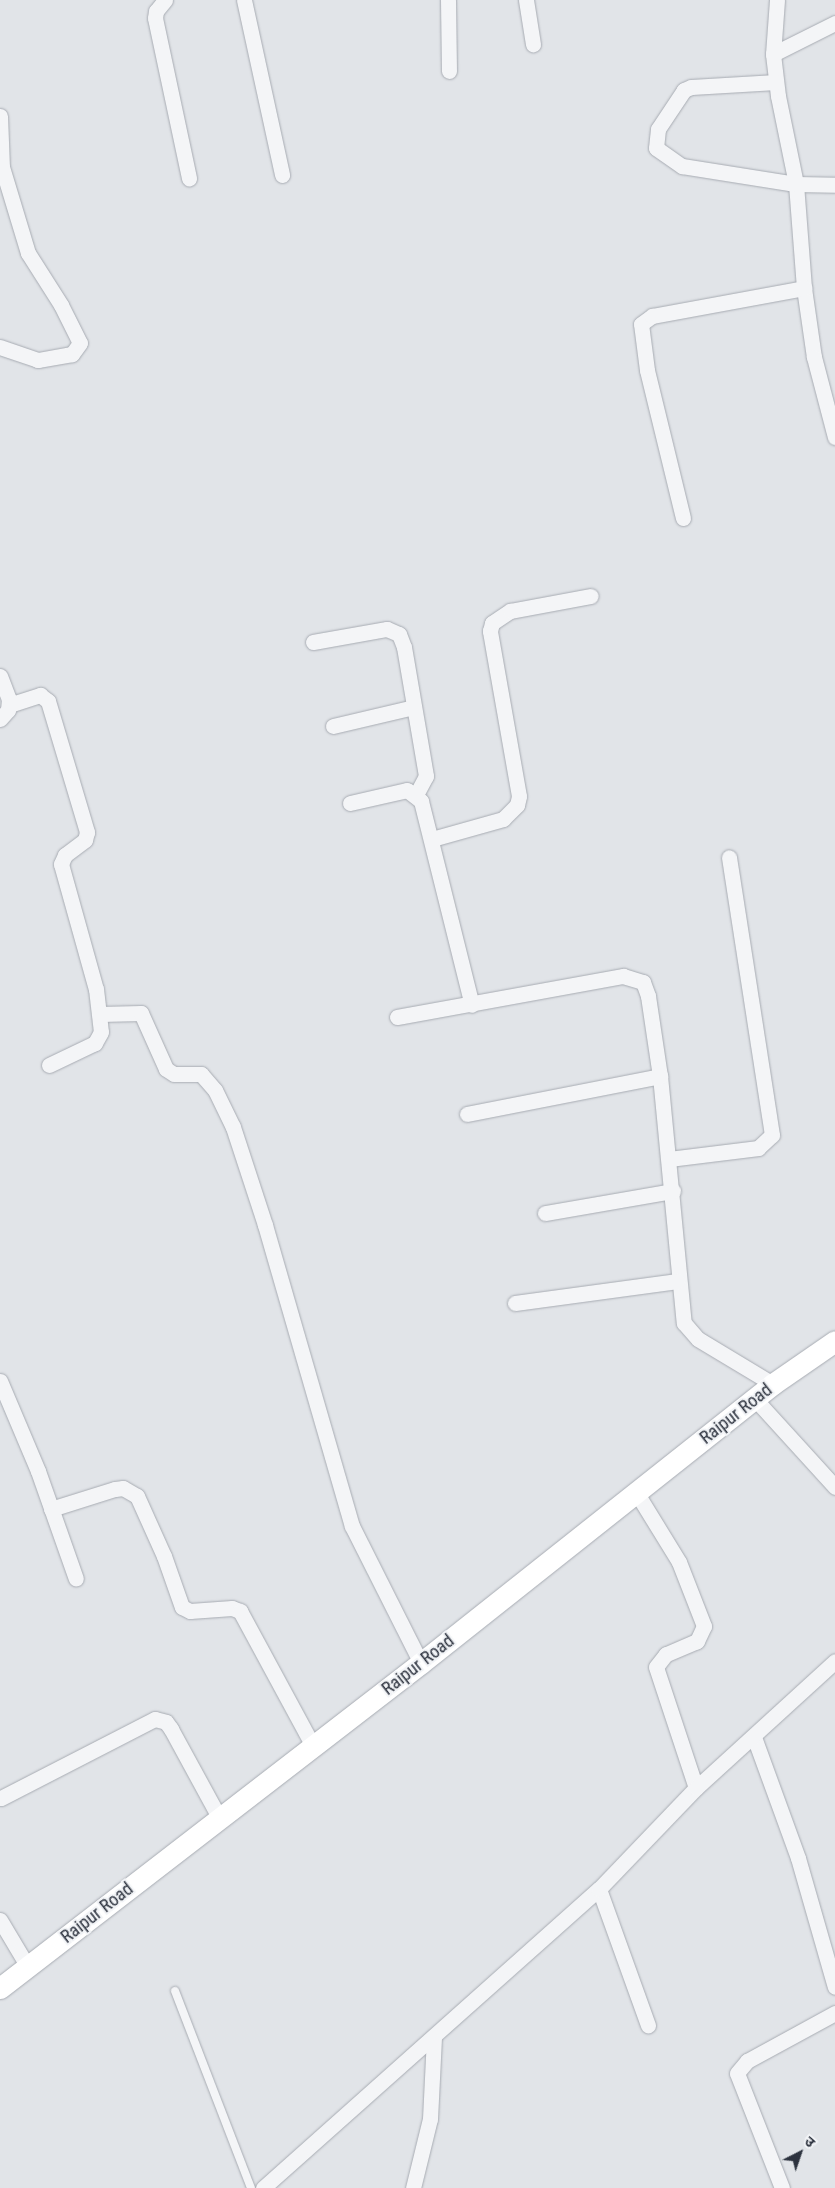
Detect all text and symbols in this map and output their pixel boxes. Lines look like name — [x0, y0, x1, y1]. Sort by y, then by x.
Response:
street label: Raipur Road — [696, 1379, 776, 1449]
street label: Raipur Road — [378, 1630, 458, 1700]
street label: Raipur Road — [57, 1878, 137, 1948]
north arrow — [775, 2128, 825, 2178]
text: उ — [801, 2133, 818, 2150]

